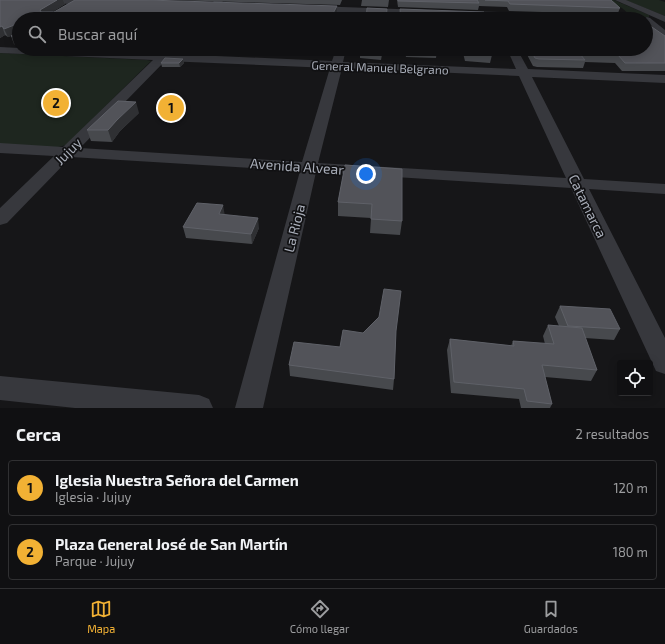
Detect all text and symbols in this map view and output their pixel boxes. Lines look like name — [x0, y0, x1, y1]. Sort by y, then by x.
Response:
search box — [12, 12, 653, 56]
icon: search — [26, 23, 48, 45]
text: Buscar aquí — [58, 25, 137, 43]
street label: General Manuel Belgrano — [311, 58, 449, 76]
pin: 2 — [43, 88, 69, 118]
pin: 1 — [158, 93, 184, 123]
street label: Jujuy — [51, 133, 86, 168]
street label: Avenida Alvear — [249, 154, 345, 178]
your location — [356, 164, 376, 184]
street label: Catamarca — [565, 171, 611, 241]
street label: La Rioja — [280, 202, 308, 254]
map controls — [617, 360, 653, 396]
button: locate — [617, 360, 653, 396]
text: Cerca — [16, 424, 61, 444]
text: 2 resultados — [575, 426, 649, 442]
text: Iglesia Nuestra Señora del Carmen — [55, 471, 299, 489]
text: 1 — [27, 480, 33, 496]
text: 120 m — [613, 480, 648, 496]
text: Iglesia · Jujuy — [55, 489, 131, 505]
text: Plaza General José de San Martín — [55, 535, 288, 553]
text: 2 — [26, 544, 34, 560]
text: 180 m — [613, 544, 648, 560]
text: Parque · Jujuy — [55, 553, 135, 569]
tab: Mapa — [87, 598, 115, 635]
tab: Cómo llegar — [290, 598, 349, 635]
tab: Guardados — [524, 598, 578, 635]

